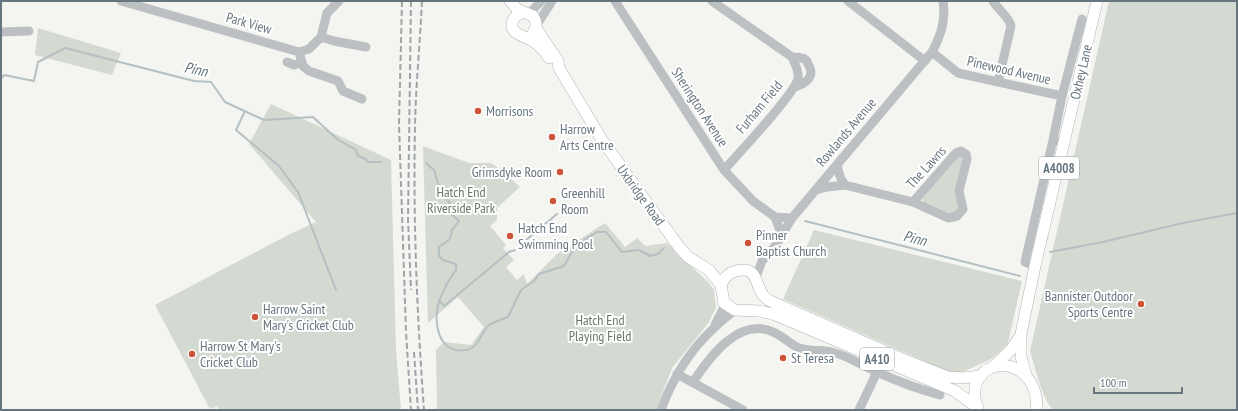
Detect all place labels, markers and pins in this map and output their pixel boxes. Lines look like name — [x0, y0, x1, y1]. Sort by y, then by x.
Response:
place label: Morrisons — [486, 102, 534, 120]
marker: Morrisons — [473, 106, 483, 116]
place label: Harrow Arts Centre — [560, 120, 614, 154]
marker: Harrow Arts Centre — [547, 132, 557, 142]
place label: Grimsdyke Room — [472, 163, 552, 181]
marker: Grimsdyke Room — [555, 167, 565, 177]
place label: Greenhill Room — [561, 184, 606, 218]
marker: Greenhill Room — [548, 196, 558, 206]
place label: Hatch End Swimming Pool — [518, 219, 594, 253]
place label: Pinner Baptist Church — [756, 226, 826, 260]
marker: Hatch End Swimming Pool — [505, 231, 515, 241]
marker: Pinner Baptist Church — [743, 238, 753, 248]
place label: Bannister Outdoor Sports Centre — [1045, 287, 1133, 321]
marker: Bannister Outdoor Sports Centre — [1136, 299, 1146, 309]
place label: Harrow Saint Mary's Cricket Club — [263, 300, 354, 334]
marker: Harrow Saint Mary's Cricket Club — [250, 312, 260, 322]
place label: Harrow St Mary's Cricket Club — [200, 337, 281, 371]
marker: Harrow St Mary's Cricket Club — [187, 349, 197, 359]
place label: St Teresa — [791, 349, 834, 367]
marker: St Teresa — [778, 353, 788, 363]

